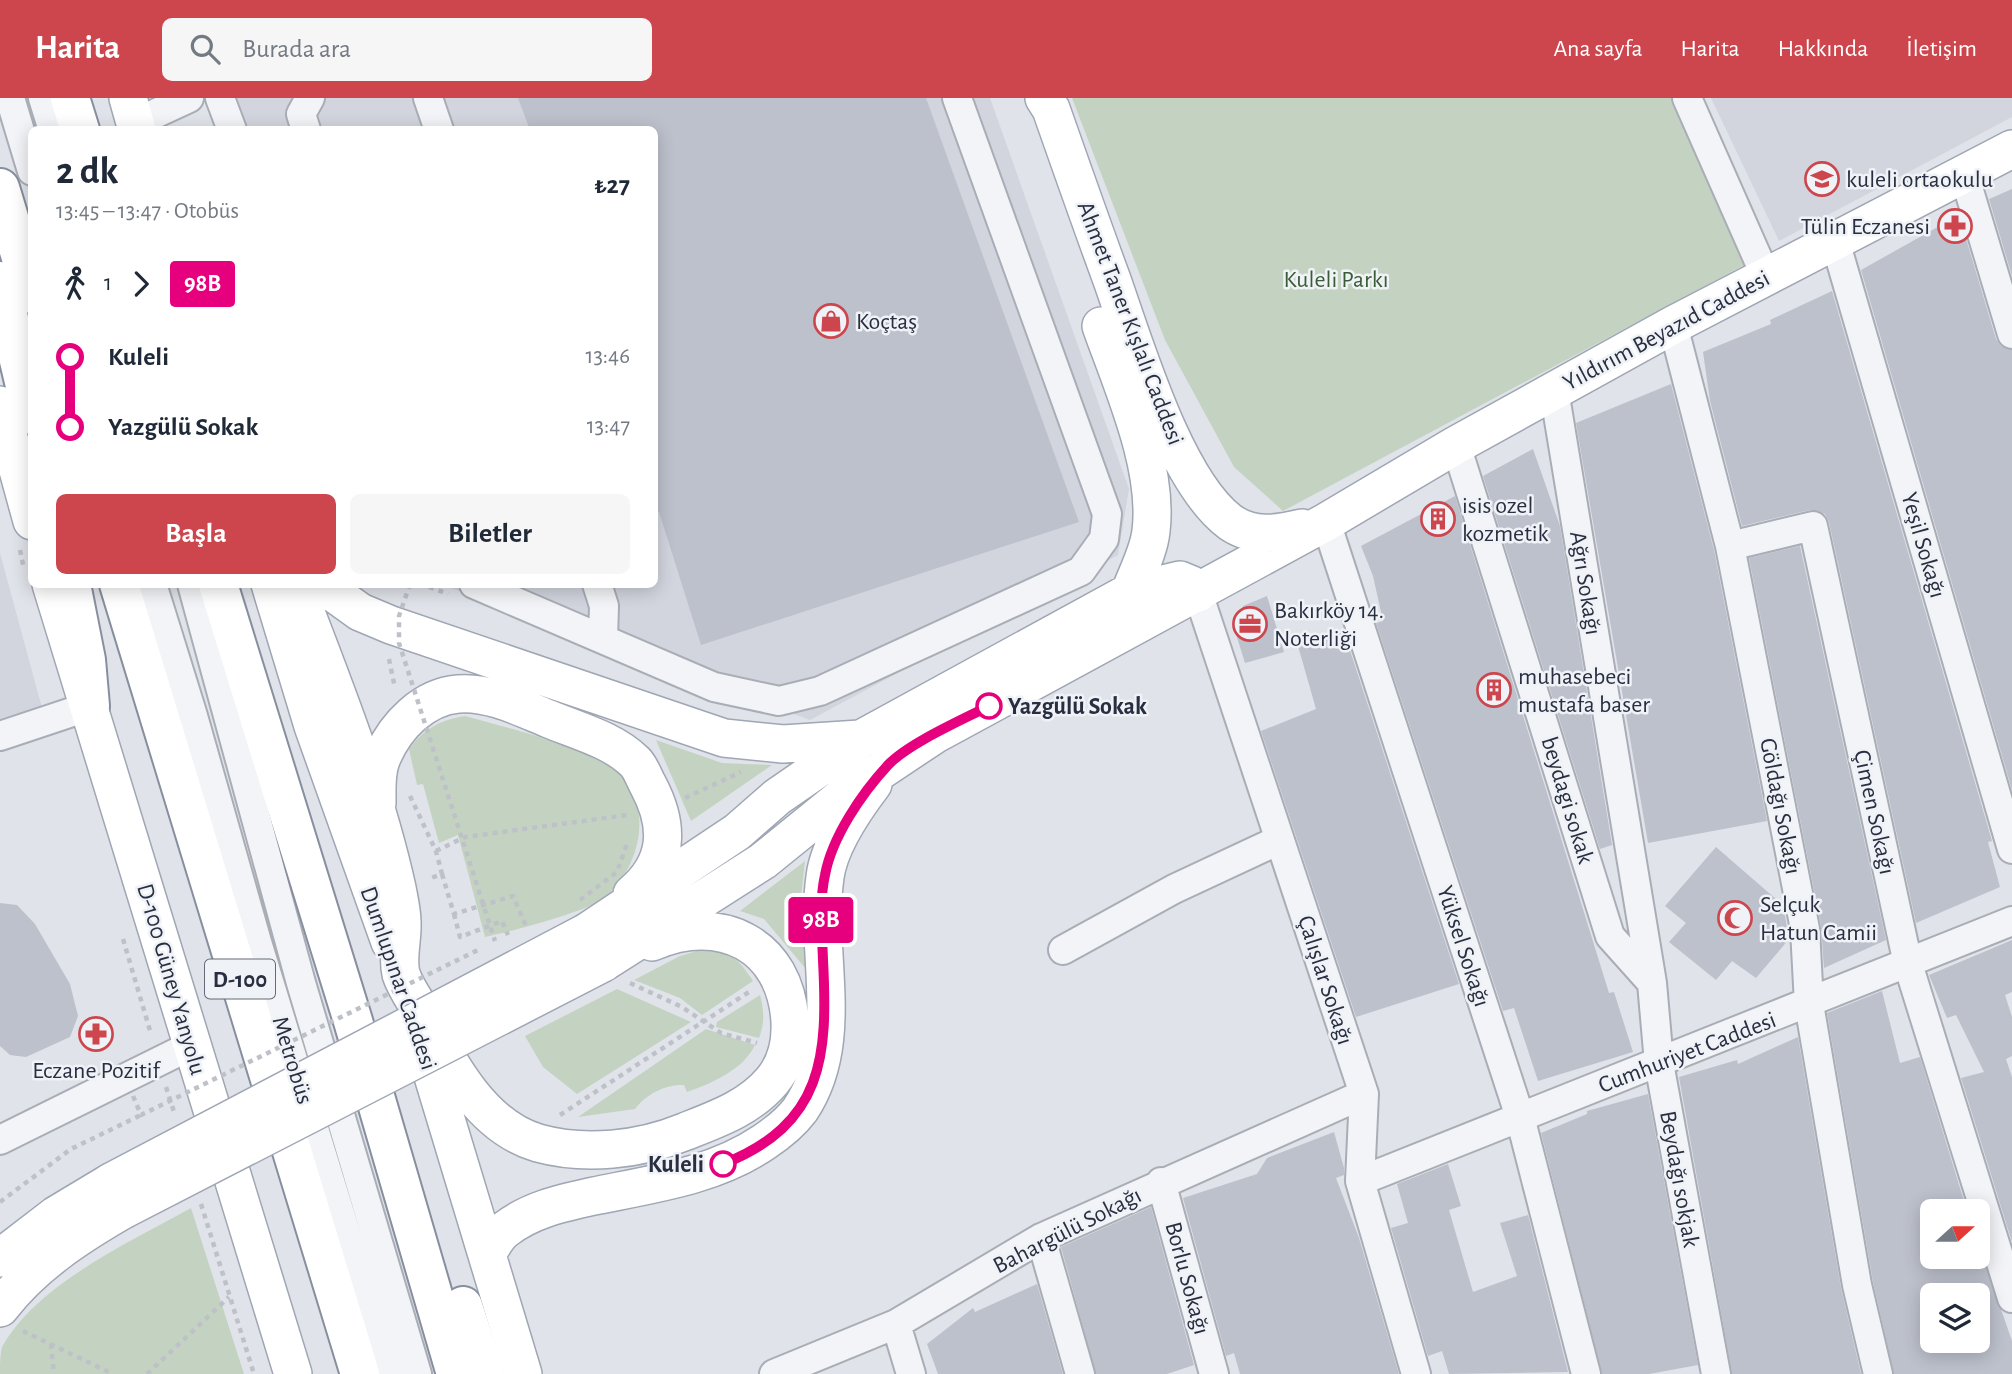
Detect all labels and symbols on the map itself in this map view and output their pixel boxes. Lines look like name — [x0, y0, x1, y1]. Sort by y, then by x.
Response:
school or university icon: kuleli ortaokulu — [1803, 160, 1841, 198]
place label: kuleli ortaokulu — [1846, 168, 1993, 192]
street label: Ahmet Taner Kışlalı Caddesi — [1072, 198, 1188, 448]
pharmacy icon: Tülin Eczanesi — [1936, 207, 1974, 245]
place label: Tülin Eczanesi — [1801, 215, 1930, 239]
street label: Yıldırım Beyazıd Caddesi — [1559, 266, 1774, 395]
park label: Kuleli Parkı — [1284, 268, 1388, 292]
shop icon: Koçtaş — [812, 302, 850, 340]
place label: Koçtaş — [856, 310, 917, 334]
street label: Yeşil Sokağı — [1897, 490, 1950, 601]
place label: isis ozel kozmetik — [1462, 494, 1549, 546]
building icon: isis ozel kozmetik — [1419, 500, 1457, 538]
street label: Ağrı Sokağı — [1565, 530, 1605, 637]
place label: Bakırköy 14. Noterliği — [1274, 599, 1384, 651]
office icon: Bakırköy 14. Noterliği — [1231, 605, 1269, 643]
place label: muhasebeci mustafa baser — [1518, 665, 1650, 717]
building icon: muhasebeci mustafa baser — [1475, 671, 1513, 709]
marker: Yazgülü Sokak — [976, 693, 1002, 719]
place label: Yazgülü Sokak — [1008, 695, 1147, 719]
street label: beydagi sokak — [1536, 734, 1598, 867]
street label: Göldağı Sokağı — [1755, 736, 1805, 876]
street label: Çimen Sokağı — [1849, 748, 1899, 877]
street label: D-100 Güney Yanyolu — [132, 881, 210, 1078]
street label: Yüksel Sokağı — [1432, 883, 1494, 1010]
street label: Dumlupınar Caddesi — [355, 884, 441, 1073]
place label: Selçuk Hatun Camii — [1760, 893, 1877, 945]
line badge: 98B — [781, 897, 861, 943]
mosque icon: Selçuk Hatun Camii — [1716, 899, 1754, 937]
street label: Çalışlar Sokağı — [1293, 913, 1357, 1048]
road number: D-100 — [205, 960, 275, 998]
street label: Cumhuriyet Caddesi — [1595, 1008, 1779, 1098]
street label: Metrobüs — [267, 1014, 317, 1107]
pharmacy icon: Eczane Pozitif — [77, 1015, 115, 1053]
place label: Eczane Pozitif — [32, 1059, 162, 1083]
street label: Beydağı sokjak — [1655, 1109, 1703, 1250]
marker: Kuleli — [710, 1151, 736, 1177]
place label: Kuleli — [648, 1153, 704, 1177]
street label: Bahargülü Sokağı — [989, 1183, 1145, 1279]
north arrow — [1920, 1199, 1990, 1269]
street label: Borlu Sokağı — [1160, 1219, 1214, 1337]

